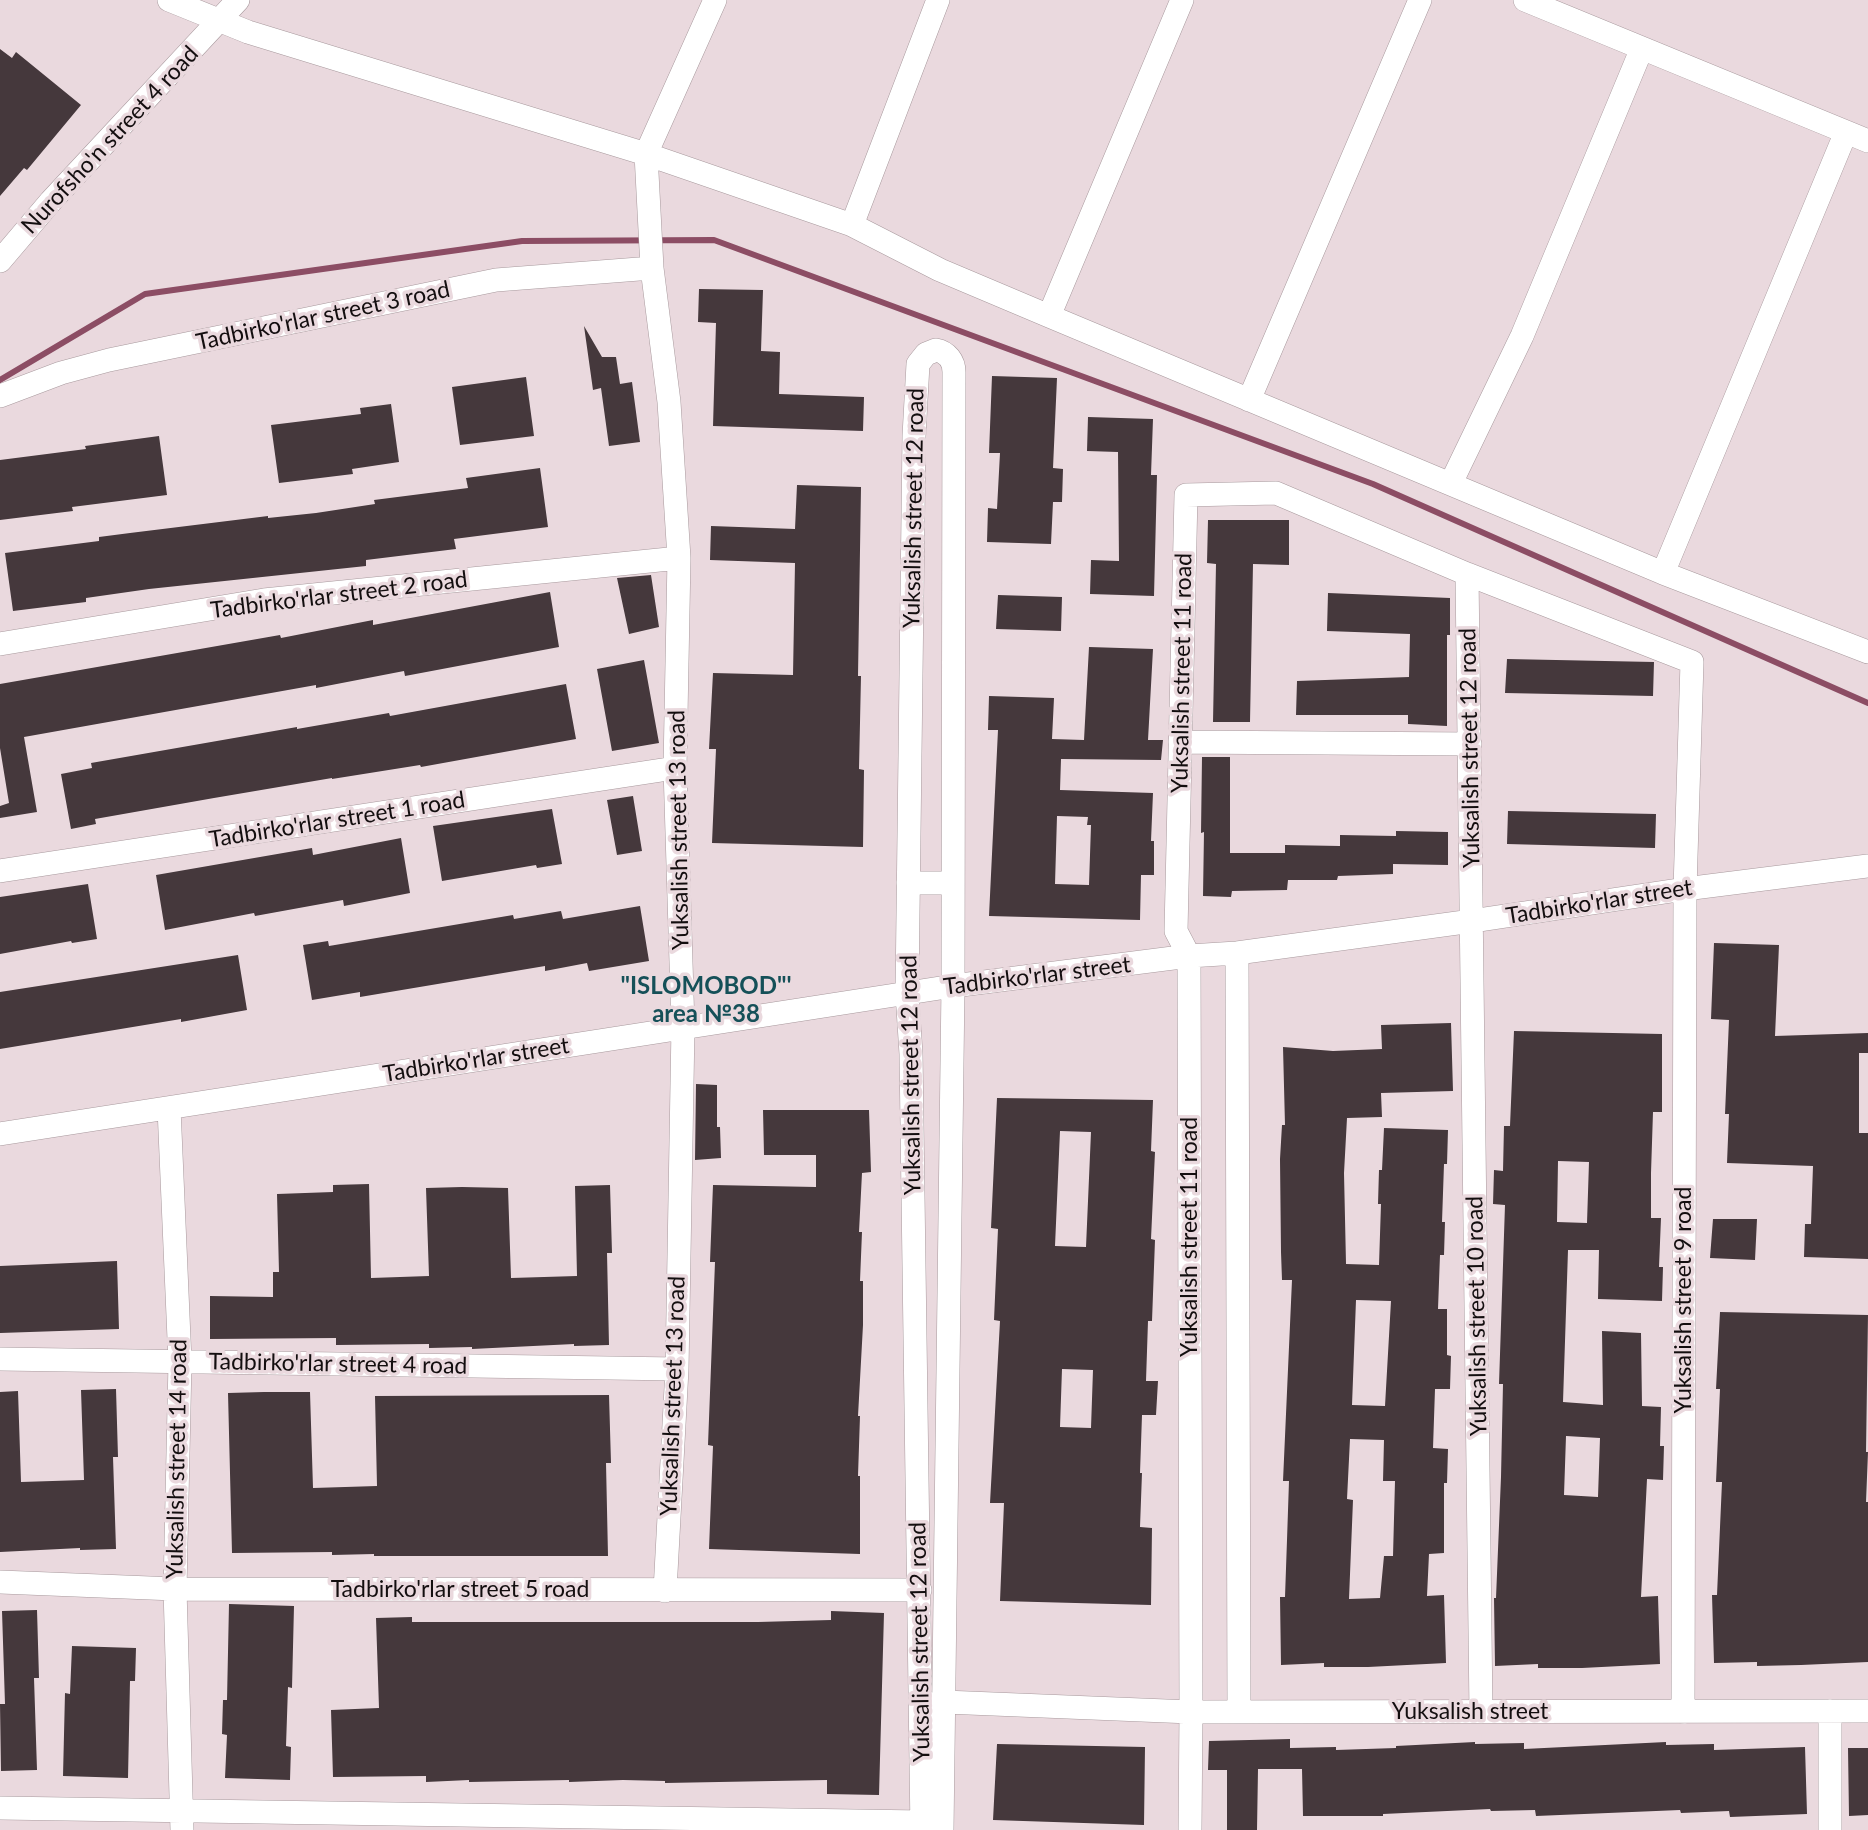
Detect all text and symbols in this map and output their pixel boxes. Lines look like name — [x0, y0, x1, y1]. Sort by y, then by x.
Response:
street label: Nurofsho'n street 4 road — [16, 40, 204, 240]
street label: Tadbirko'rlar street 3 road — [194, 276, 452, 356]
street label: Yuksalish street 12 road — [898, 388, 930, 628]
street label: Yuksalish street 11 road — [1166, 553, 1198, 793]
street label: Tadbirko'rlar street 2 road — [209, 566, 469, 624]
street label: Yuksalish street 12 road — [1454, 628, 1486, 868]
street label: Yuksalish street 13 road — [663, 710, 695, 950]
street label: Tadbirko'rlar street 1 road — [207, 786, 467, 854]
street label: Tadbirko'rlar street — [1504, 874, 1694, 930]
street label: Tadbirko'rlar street — [942, 951, 1132, 1001]
street label: Yuksalish street 12 road — [895, 955, 927, 1195]
district label: "ISLOMOBOD"' area №38 — [620, 972, 792, 1028]
street label: Tadbirko'rlar street — [381, 1032, 571, 1088]
street label: Yuksalish street 11 road — [1176, 1117, 1204, 1357]
street label: Yuksalish street 9 road — [1670, 1187, 1698, 1413]
street label: Yuksalish street 10 road — [1461, 1196, 1493, 1436]
street label: Yuksalish street 13 road — [655, 1275, 691, 1517]
street label: Yuksalish street 14 road — [161, 1339, 193, 1579]
street label: Tadbirko'rlar street 4 road — [208, 1348, 468, 1380]
street label: Yuksalish street 12 road — [904, 1522, 936, 1762]
street label: Tadbirko'rlar street 5 road — [331, 1576, 589, 1604]
street label: Yuksalish street — [1392, 1698, 1548, 1726]

